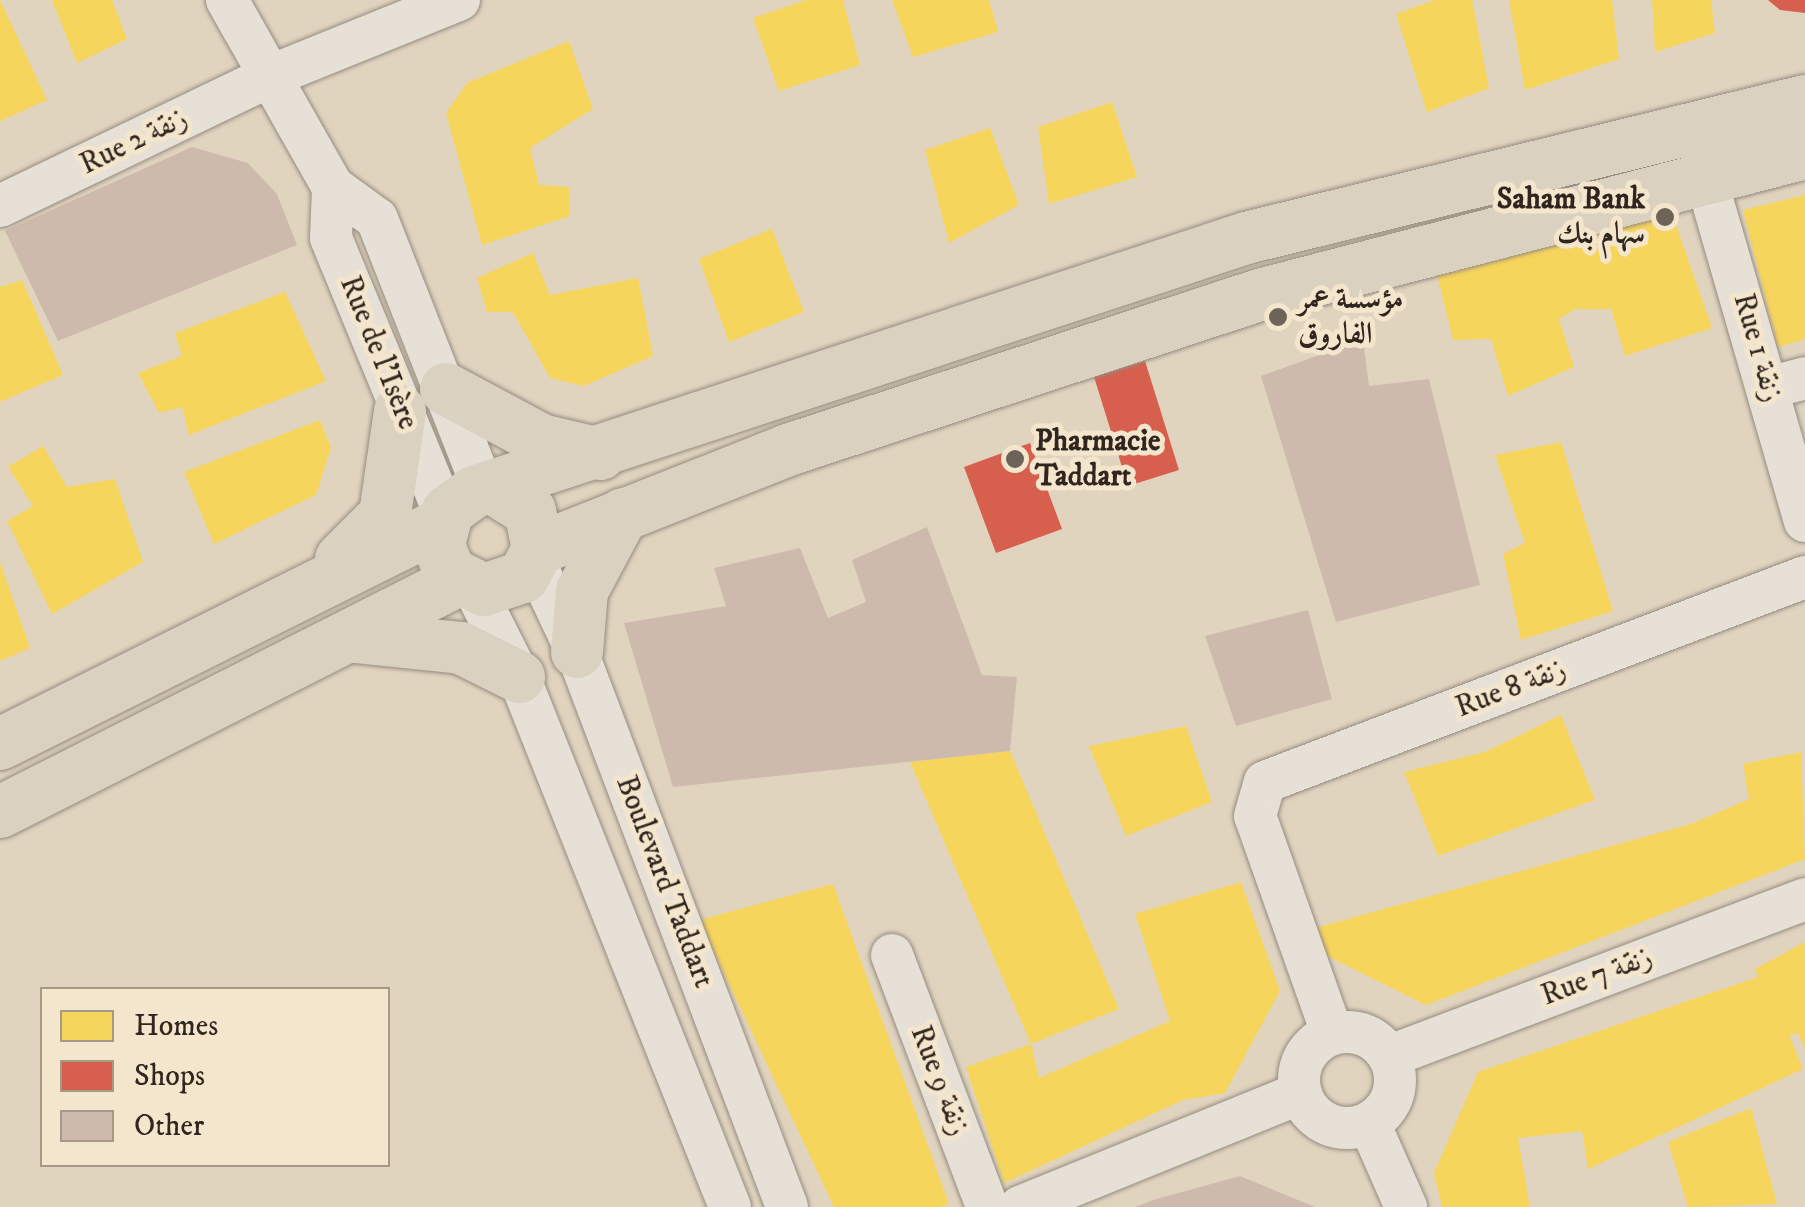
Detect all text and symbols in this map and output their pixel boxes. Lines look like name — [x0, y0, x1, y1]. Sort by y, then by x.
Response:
street label: Rue 2 زنقة — [75, 101, 193, 183]
place label: Saham Bank سهام بنك — [1497, 182, 1645, 252]
marker: Saham Bank سهام بنك — [1654, 206, 1676, 228]
street label: Rue de l'Isère — [331, 271, 425, 435]
place label: مؤسسة عمر الفاروق — [1298, 282, 1403, 352]
street label: Rue 1 زنقة — [1724, 290, 1790, 406]
marker: مؤسسة عمر الفاروق — [1267, 306, 1289, 328]
place label: Pharmacie Taddart — [1035, 424, 1160, 494]
marker: Pharmacie Taddart — [1004, 448, 1026, 470]
street label: Rue 8 زنقة — [1451, 652, 1571, 726]
street label: Boulevard Taddart — [607, 771, 721, 993]
street label: Rue 7 زنقة — [1536, 939, 1658, 1015]
legend — [40, 987, 390, 1167]
text: Homes — [134, 1008, 218, 1045]
street label: Rue 9 زنقة — [902, 1021, 976, 1141]
text: Shops — [134, 1058, 205, 1095]
text: Other — [134, 1108, 204, 1145]

